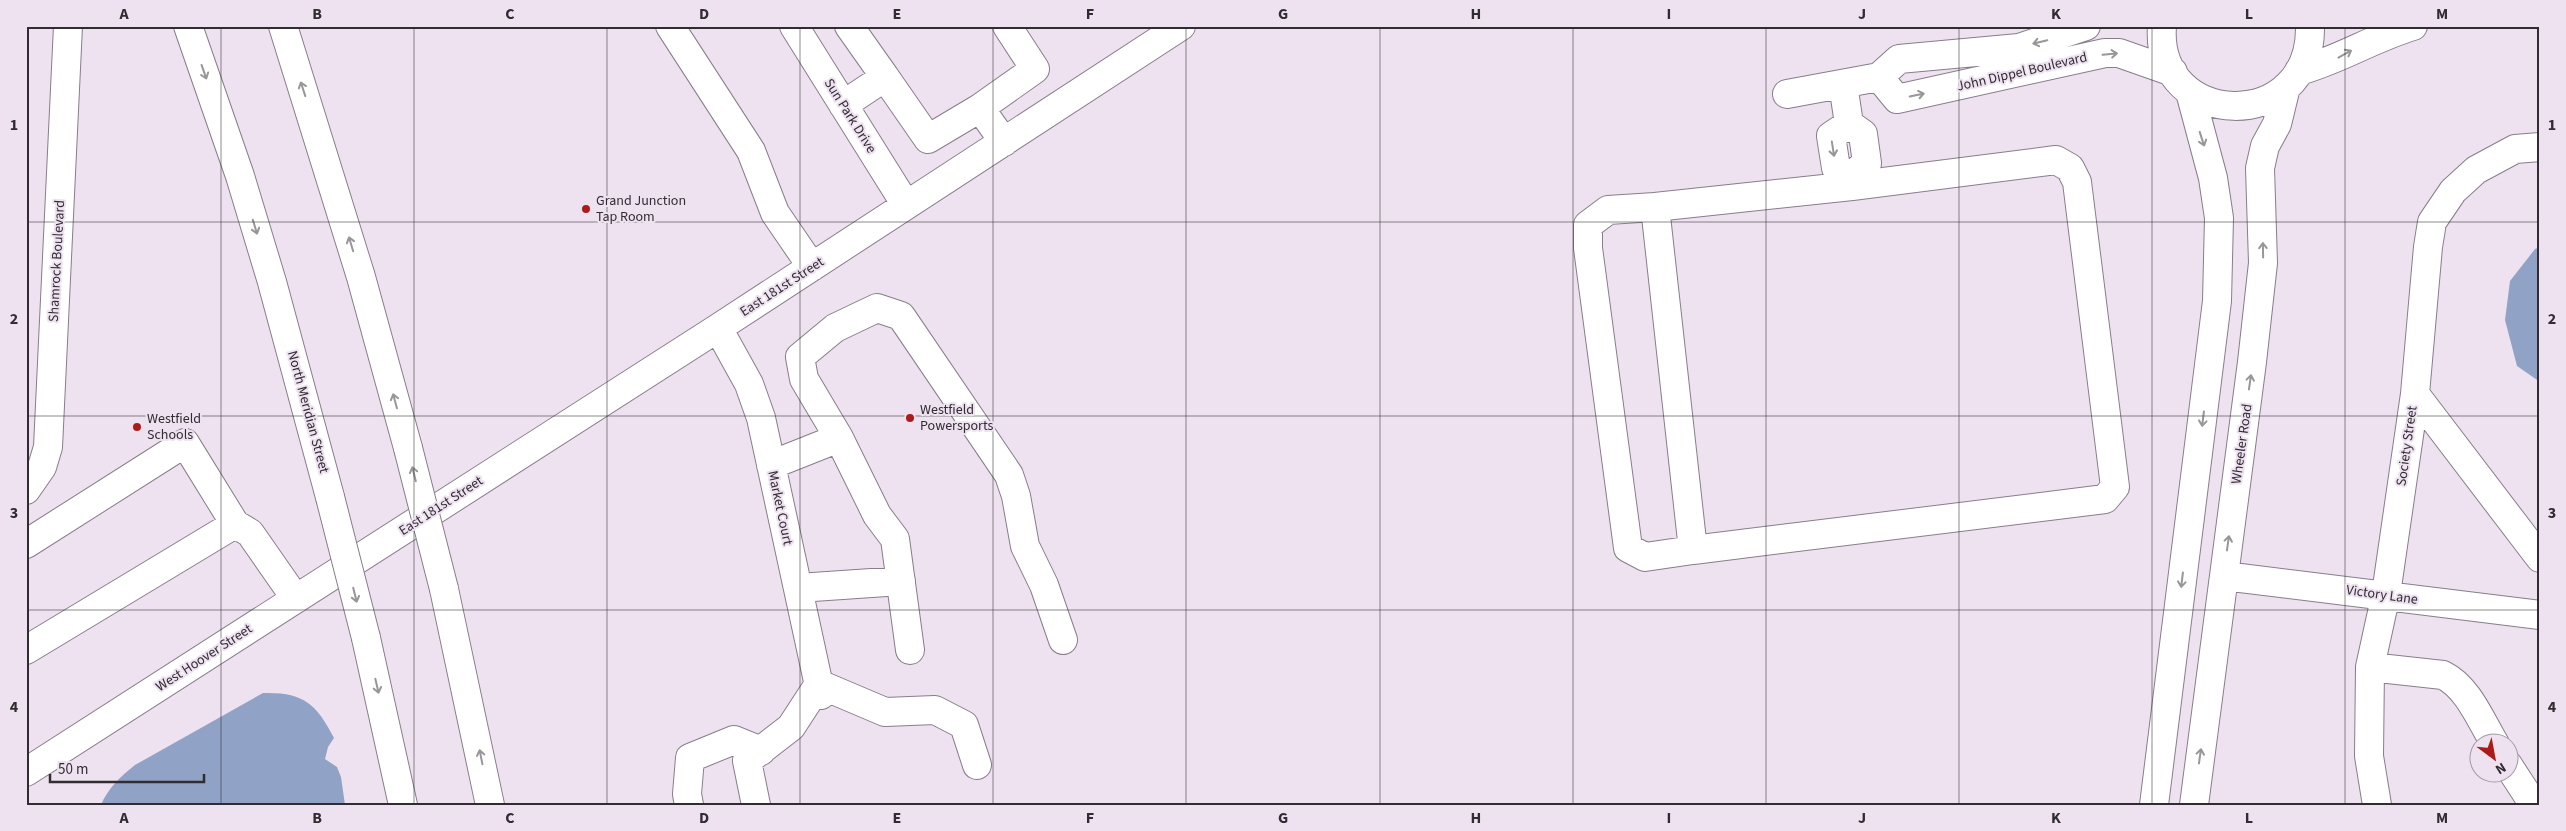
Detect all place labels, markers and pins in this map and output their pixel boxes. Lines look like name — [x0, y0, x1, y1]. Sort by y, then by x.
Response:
place label: Grand Junction Tap Room — [596, 191, 686, 227]
marker: Grand Junction Tap Room — [580, 203, 592, 215]
place label: Westfield Powersports — [920, 400, 994, 436]
place label: Westfield Schools — [147, 409, 201, 445]
marker: Westfield Powersports — [904, 412, 916, 424]
marker: Westfield Schools — [131, 421, 143, 433]

